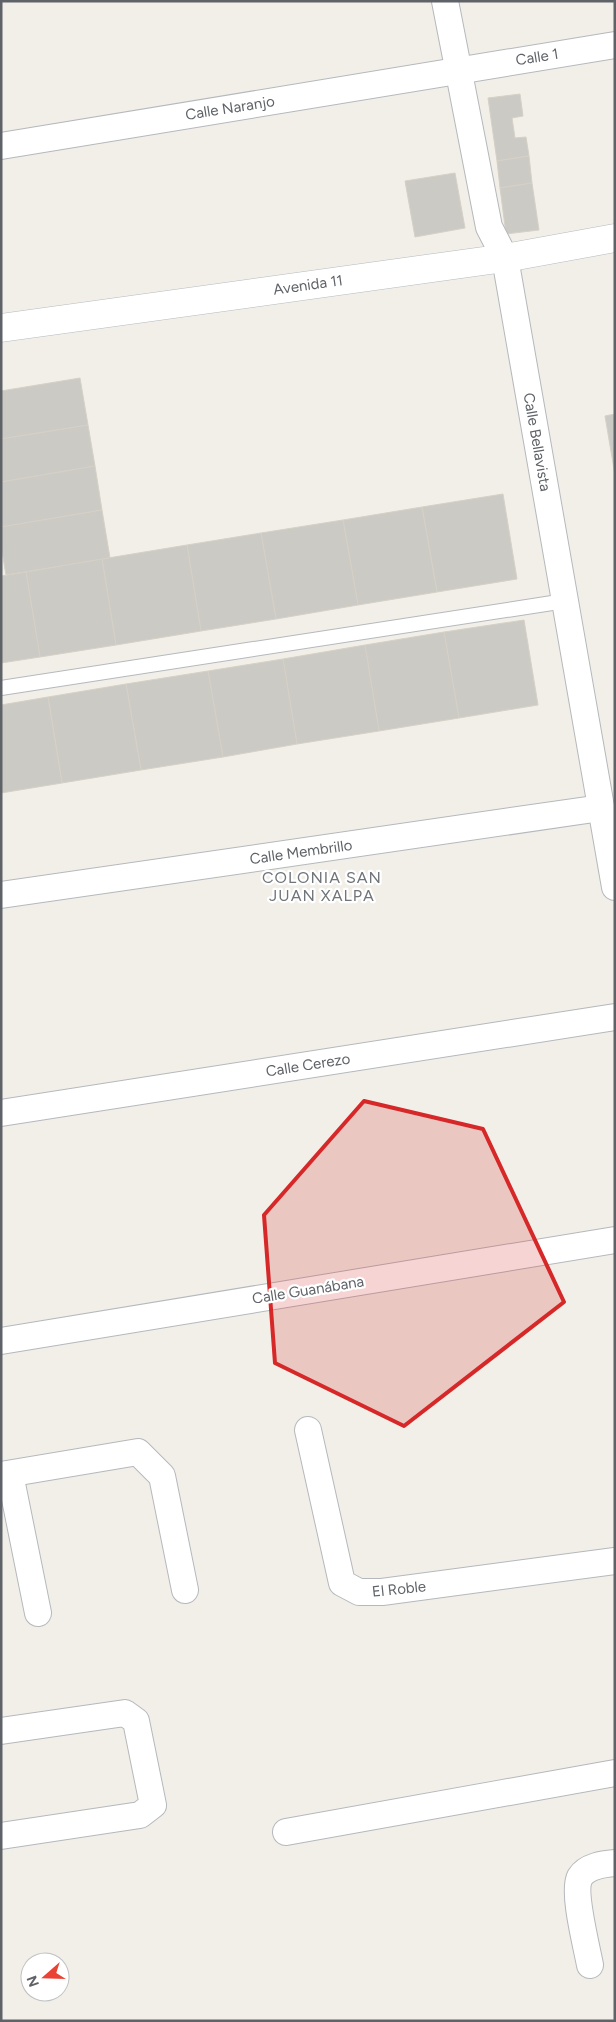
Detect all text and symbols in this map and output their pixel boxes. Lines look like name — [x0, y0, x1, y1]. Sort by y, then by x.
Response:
street label: Calle 1 — [514, 45, 560, 69]
street label: Calle Naranjo — [184, 92, 276, 124]
street label: Avenida 11 — [272, 271, 344, 299]
street label: Calle Bellavista — [519, 391, 555, 493]
street label: Calle Membrillo — [249, 836, 354, 868]
district label: COLONIA SAN JUAN XALPA — [262, 868, 382, 905]
street label: Calle Cerezo — [264, 1049, 352, 1081]
street label: Calle Guanábana — [251, 1272, 365, 1308]
street label: El Roble — [371, 1577, 427, 1601]
north arrow — [20, 1952, 70, 2002]
text: N — [23, 1973, 43, 1989]

